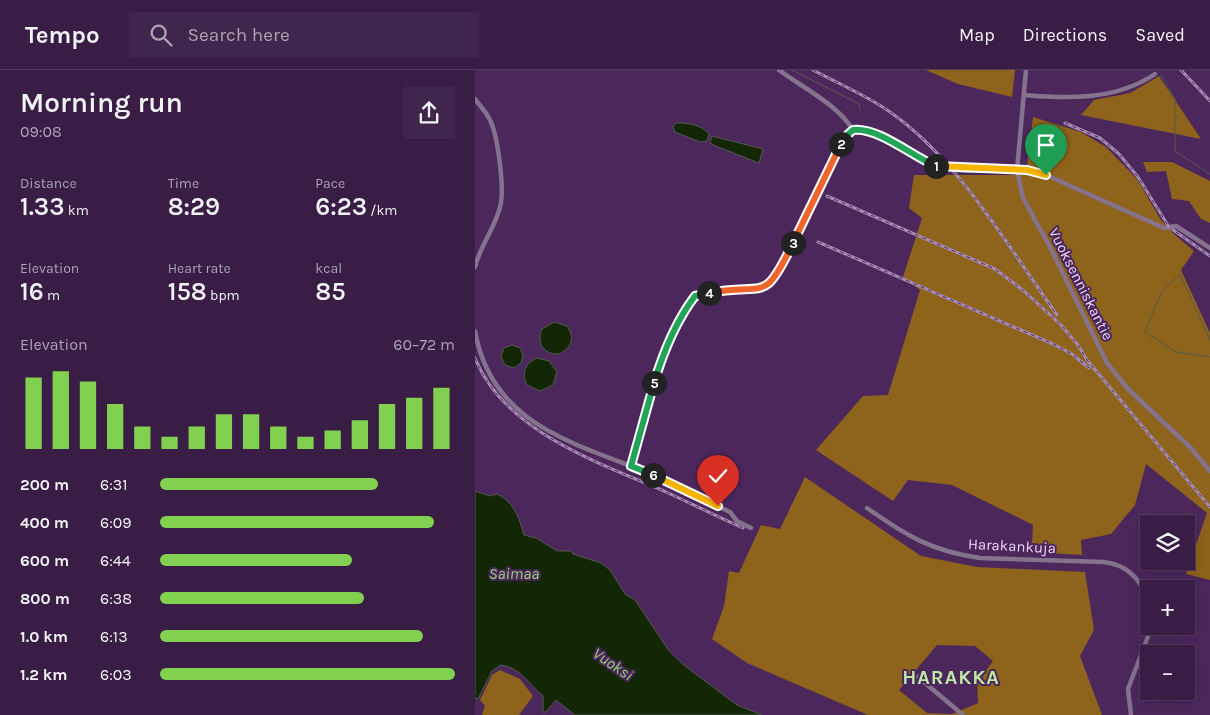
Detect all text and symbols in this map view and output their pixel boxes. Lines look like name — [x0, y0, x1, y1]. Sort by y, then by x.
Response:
search box — [129, 12, 479, 57]
text: Tempo — [25, 21, 99, 49]
icon: search — [147, 21, 175, 49]
text: Search here — [187, 24, 290, 46]
text: Map — [959, 24, 995, 46]
text: Directions — [1023, 24, 1107, 46]
text: Saved — [1135, 24, 1185, 46]
text: Morning run — [20, 86, 183, 119]
button: share — [403, 87, 455, 139]
text: 09:08 — [20, 122, 62, 141]
pin — [1025, 124, 1067, 175]
icon: arrive — [1032, 131, 1060, 159]
pin: 2 — [829, 132, 853, 156]
text: 2 — [837, 136, 846, 153]
pin: 1 — [923, 154, 949, 178]
text: 1 — [934, 158, 939, 175]
text: Distance — [20, 175, 77, 192]
text: Time — [168, 175, 199, 192]
text: Pace — [315, 175, 345, 192]
text: 1.33 — [20, 192, 65, 221]
text: 8:29 — [168, 192, 220, 221]
text: 6:23 — [315, 192, 367, 221]
text: km — [65, 202, 89, 219]
text: /km — [367, 202, 397, 219]
street label: Vuoksenniskantie — [1045, 225, 1117, 343]
pin: 3 — [781, 230, 805, 256]
text: 3 — [789, 235, 798, 252]
text: Elevation — [20, 260, 79, 277]
text: Heart rate — [168, 260, 231, 277]
text: kcal — [315, 260, 342, 277]
text: 16 — [20, 277, 44, 306]
text: 158 — [168, 277, 207, 306]
text: 85 — [315, 277, 346, 306]
pin: 4 — [697, 280, 721, 306]
text: 4 — [705, 285, 714, 302]
text: m — [44, 287, 60, 304]
text: bpm — [207, 287, 240, 304]
text: Elevation — [20, 335, 88, 354]
text: 60–72 m — [393, 335, 455, 354]
pin: 5 — [641, 370, 667, 396]
text: 5 — [650, 375, 659, 392]
pin — [697, 455, 739, 506]
pin: 6 — [641, 462, 665, 488]
icon: check — [704, 462, 732, 490]
text: 6 — [649, 467, 658, 484]
text: 200 m — [20, 475, 69, 494]
text: 6:31 — [100, 475, 128, 494]
text: 400 m — [20, 513, 69, 532]
text: 6:09 — [100, 513, 132, 532]
map controls — [1140, 515, 1195, 700]
button: layers — [1140, 515, 1195, 570]
street label: Harakankuja — [967, 535, 1057, 557]
text: 600 m — [20, 551, 69, 570]
text: 6:44 — [100, 551, 131, 570]
water label: Saimaa — [489, 564, 539, 583]
button: + — [1140, 580, 1195, 635]
text: 800 m — [20, 589, 70, 608]
text: 6:38 — [100, 589, 132, 608]
text: 1.0 km — [20, 627, 68, 646]
text: 6:13 — [100, 627, 128, 646]
water label: Vuoksi — [589, 644, 637, 684]
button: − — [1140, 645, 1195, 700]
text: 1.2 km — [20, 665, 68, 684]
text: 6:03 — [100, 665, 132, 684]
district label: HARAKKA — [902, 666, 1000, 689]

